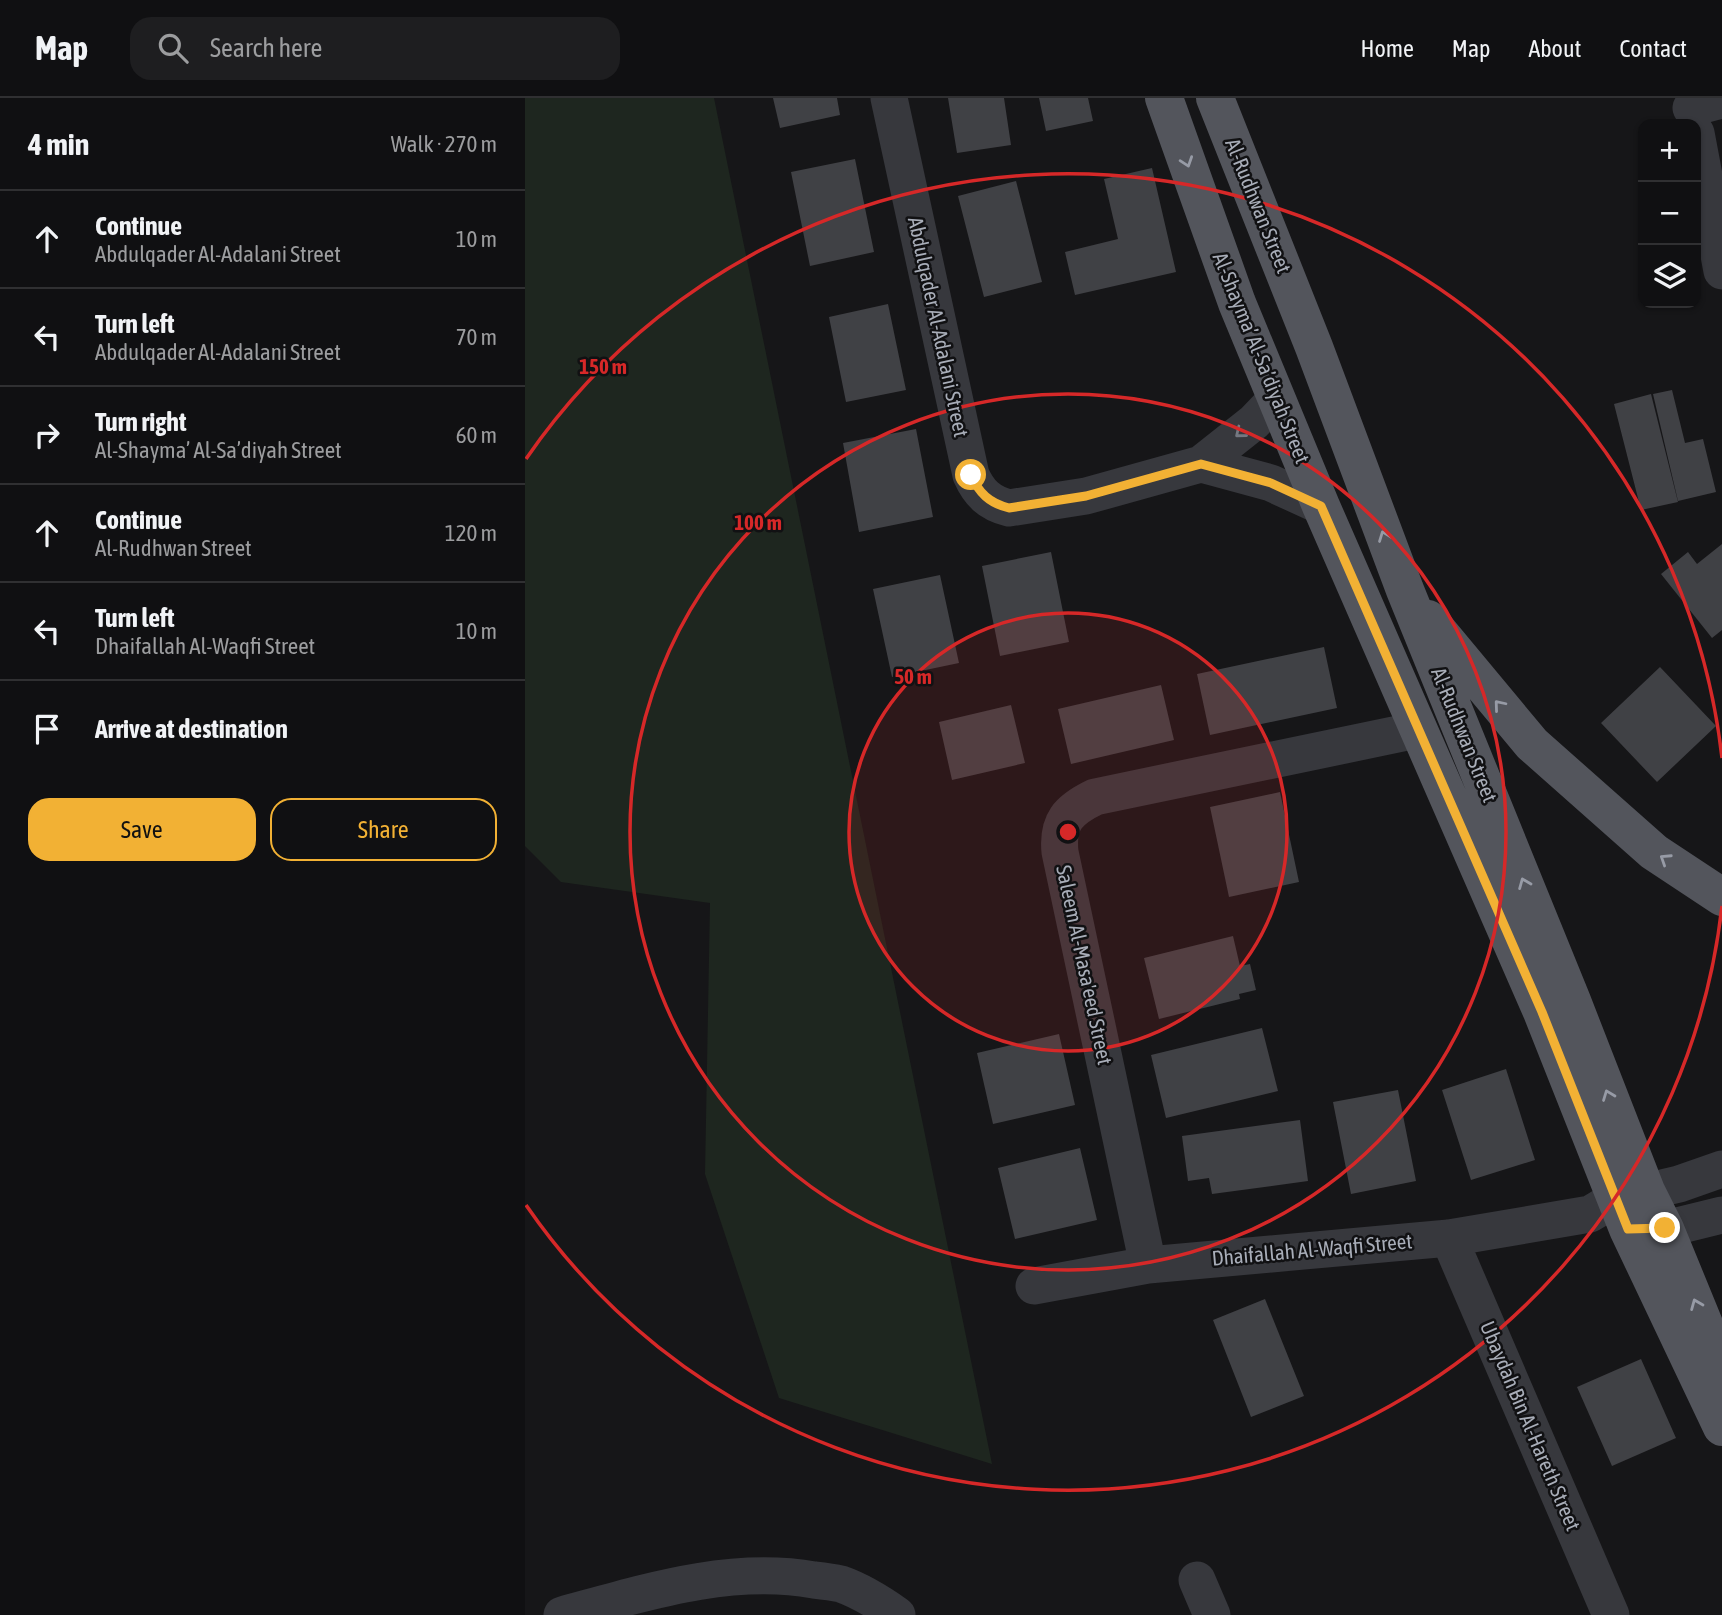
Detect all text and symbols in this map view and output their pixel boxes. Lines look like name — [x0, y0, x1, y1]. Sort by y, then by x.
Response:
search box — [130, 17, 620, 80]
text: Map — [35, 29, 88, 67]
icon: search — [154, 29, 192, 67]
text: Search here — [210, 33, 322, 63]
text: Home — [1360, 35, 1414, 62]
text: Map — [1452, 35, 1490, 62]
text: About — [1528, 35, 1581, 62]
text: Contact — [1619, 35, 1687, 62]
map controls — [1638, 119, 1701, 308]
button: + — [1638, 119, 1701, 182]
text: 4 min — [28, 127, 89, 161]
text: Walk · 270 m — [391, 131, 497, 157]
street label: Al-Rudhwan Street — [1221, 135, 1297, 276]
one-way arrow — [1179, 156, 1193, 168]
button: − — [1638, 182, 1701, 245]
text: Continue — [95, 211, 182, 241]
street label: Abdulqader Al-Adalani Street — [904, 215, 974, 439]
icon: ahead — [28, 220, 66, 258]
text: 10 m — [456, 226, 497, 252]
text: Abdulqader Al-Adalani Street — [95, 241, 341, 267]
button: layers — [1638, 245, 1701, 308]
street label: Al-Shayma’ Al-Sa’diyah Street — [1209, 249, 1315, 467]
text: Turn left — [95, 309, 175, 339]
icon: left — [28, 318, 66, 356]
text: 70 m — [456, 324, 497, 350]
text: Abdulqader Al-Adalani Street — [95, 339, 341, 365]
text: 150 m — [579, 354, 627, 378]
text: Turn right — [95, 407, 186, 437]
icon: right — [28, 416, 66, 454]
text: 60 m — [456, 422, 497, 448]
one-way arrow — [1235, 425, 1248, 437]
text: Al-Shayma’ Al-Sa’diyah Street — [95, 437, 342, 463]
route start — [955, 459, 986, 490]
text: Continue — [95, 505, 182, 535]
text: 100 m — [734, 510, 782, 534]
icon: ahead — [28, 514, 66, 552]
text: 120 m — [445, 520, 497, 546]
one-way arrow — [1379, 531, 1393, 543]
text: Al-Rudhwan Street — [95, 535, 252, 561]
text: Turn left — [95, 603, 175, 633]
icon: left — [28, 612, 66, 650]
text: 10 m — [456, 618, 497, 644]
text: Dhaifallah Al-Waqfi Street — [95, 633, 315, 659]
text: 50 m — [894, 664, 932, 688]
street label: Al-Rudhwan Street — [1427, 664, 1503, 805]
one-way arrow — [1495, 700, 1507, 713]
icon: arrive — [28, 710, 66, 748]
text: Arrive at destination — [95, 714, 288, 744]
button: Save — [28, 798, 256, 861]
button: Share — [270, 798, 497, 861]
centre of rings — [1056, 820, 1080, 844]
one-way arrow — [1660, 855, 1673, 868]
street label: Saleem Al-Masa'eed Street — [1052, 863, 1118, 1067]
one-way arrow — [1518, 878, 1532, 891]
one-way arrow — [1603, 1089, 1617, 1101]
route end — [1649, 1212, 1680, 1243]
street label: Dhaifallah Al-Waqfi Street — [1211, 1228, 1413, 1270]
one-way arrow — [1690, 1299, 1704, 1312]
street label: Ubaydah Bin Al-Hareth Street — [1476, 1317, 1586, 1534]

